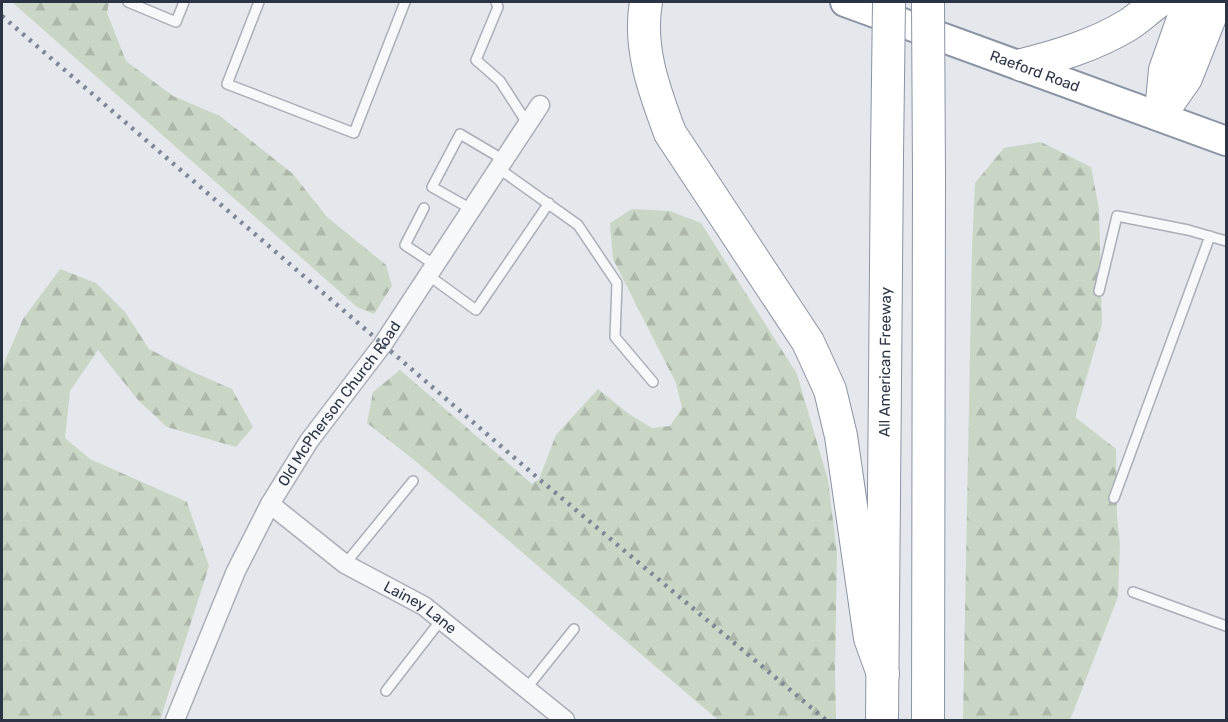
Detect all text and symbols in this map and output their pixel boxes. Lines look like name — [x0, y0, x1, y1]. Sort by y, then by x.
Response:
street label: Raeford Road — [987, 47, 1082, 96]
street label: All American Freeway — [876, 287, 895, 437]
street label: Old McPherson Church Road — [274, 318, 404, 490]
street label: Lainey Lane — [381, 577, 460, 638]

